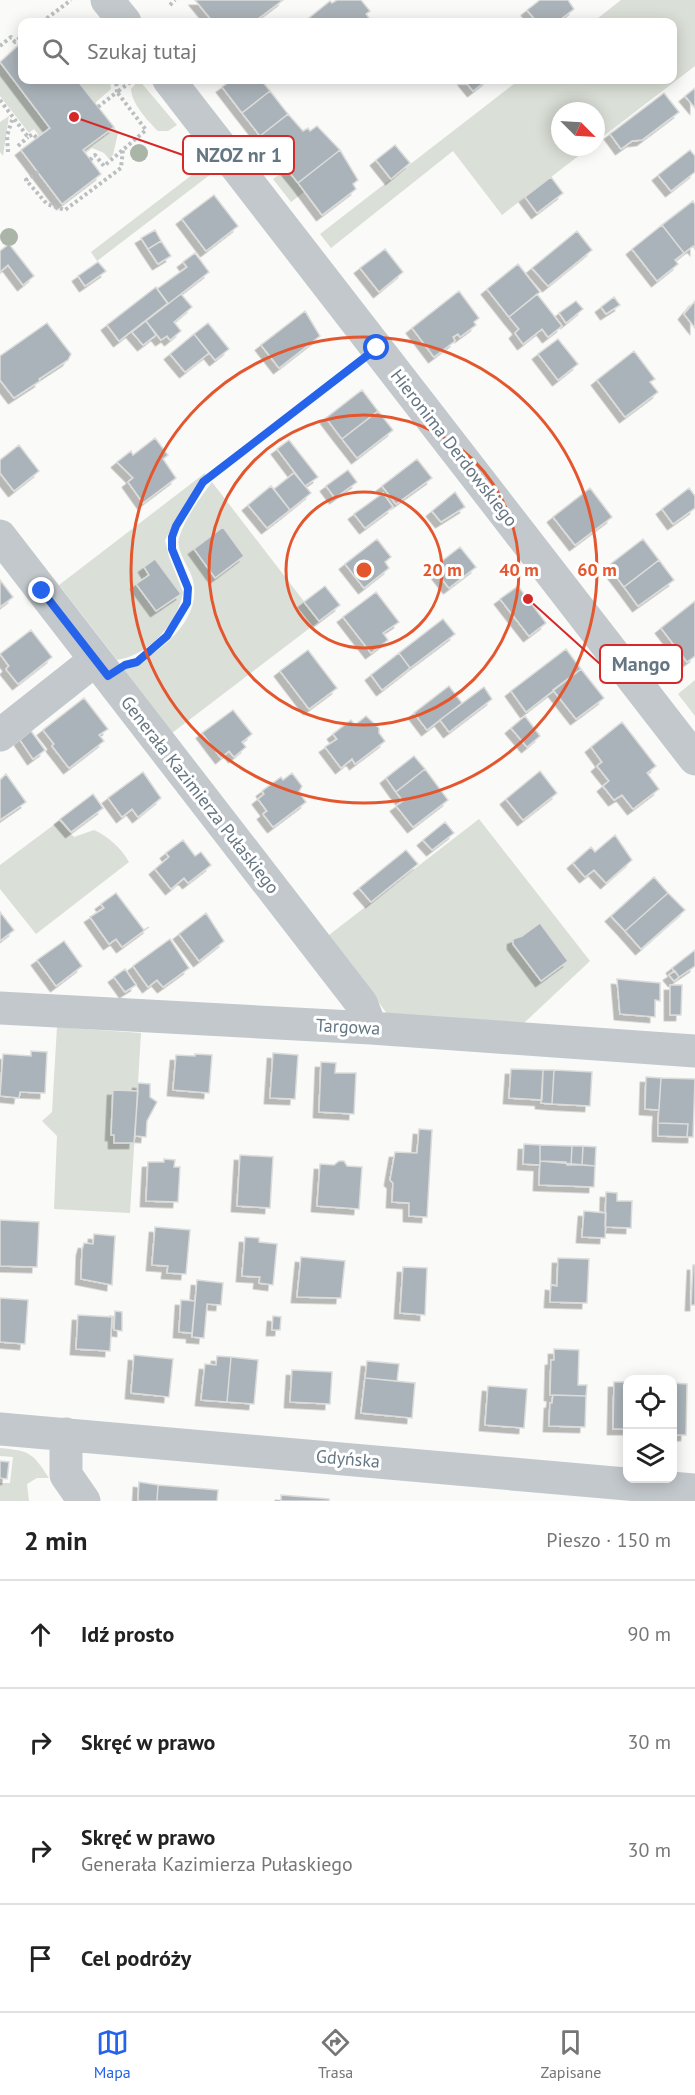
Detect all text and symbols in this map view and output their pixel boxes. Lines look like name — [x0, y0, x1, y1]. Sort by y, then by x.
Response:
search box — [18, 18, 677, 84]
icon: search — [39, 35, 72, 68]
text: Szukaj tutaj — [87, 37, 197, 65]
north arrow — [551, 102, 605, 156]
callout: NZOZ nr 1 — [183, 136, 294, 174]
text: NZOZ nr 1 — [196, 142, 282, 168]
route start — [363, 334, 389, 360]
street label: Hieronima Derdowskiego — [386, 364, 523, 531]
text: 20 m — [422, 558, 462, 581]
text: 40 m — [499, 558, 539, 581]
text: 60 m — [577, 558, 617, 581]
centre of rings — [354, 560, 374, 580]
route end — [28, 577, 54, 603]
callout: Mango — [600, 645, 682, 683]
text: Mango — [612, 651, 670, 677]
street label: Generała Kazimierza Pułaskiego — [116, 691, 285, 898]
street label: Targowa — [315, 1013, 381, 1040]
map controls — [623, 1375, 677, 1483]
button: locate — [623, 1375, 677, 1429]
button: layers — [623, 1429, 677, 1483]
street label: Gdyńska — [315, 1444, 381, 1473]
text: 2 min — [24, 1524, 87, 1557]
text: Pieszo · 150 m — [546, 1527, 671, 1553]
icon: ahead — [24, 1618, 57, 1651]
text: Idź prosto — [81, 1620, 174, 1648]
text: 90 m — [628, 1621, 671, 1647]
icon: right — [24, 1726, 57, 1759]
text: Skręć w prawo — [81, 1728, 215, 1756]
text: 30 m — [628, 1729, 671, 1755]
text: Skręć w prawo — [81, 1823, 215, 1851]
icon: right — [24, 1834, 57, 1867]
text: 30 m — [628, 1837, 671, 1863]
text: Generała Kazimierza Pułaskiego — [81, 1851, 353, 1877]
icon: arrive — [24, 1942, 57, 1975]
text: Cel podróży — [81, 1944, 191, 1972]
tab: Mapa — [94, 2026, 131, 2082]
tab: Trasa — [318, 2026, 353, 2082]
tab: Zapisane — [541, 2026, 601, 2082]

